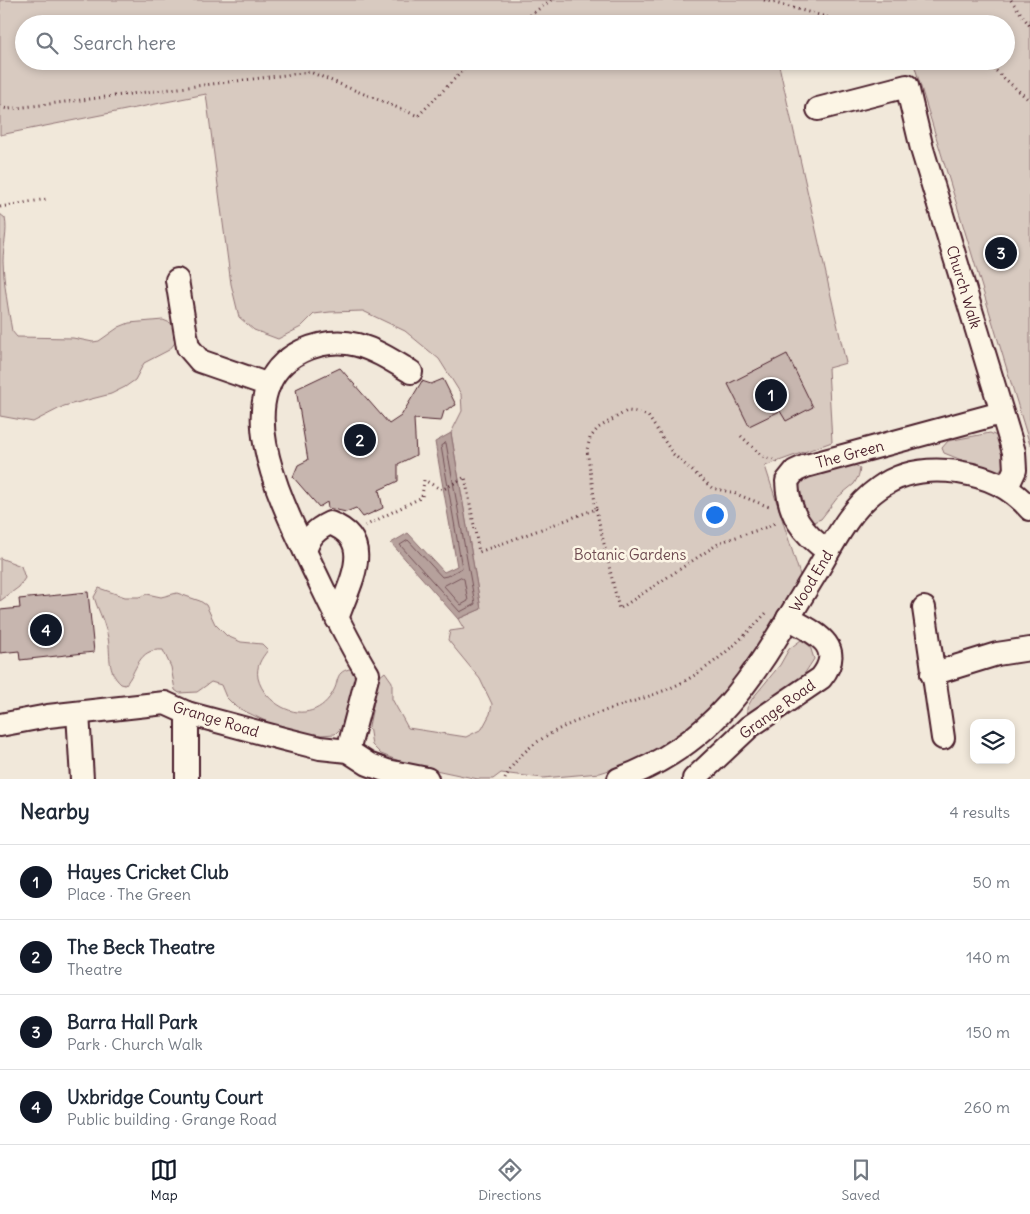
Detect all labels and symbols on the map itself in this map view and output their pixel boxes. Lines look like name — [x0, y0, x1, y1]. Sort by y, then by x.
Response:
pin: 3 — [985, 234, 1017, 272]
street label: Church Walk — [942, 243, 986, 331]
pin: 1 — [755, 376, 787, 414]
pin: 2 — [344, 421, 376, 459]
street label: The Green — [814, 436, 886, 472]
your location — [702, 502, 728, 528]
park label: Botanic Gardens — [574, 545, 687, 564]
street label: Wood End — [785, 547, 837, 615]
pin: 4 — [30, 611, 62, 649]
street label: Grange Road — [735, 675, 819, 743]
street label: Grange Road — [171, 697, 262, 741]

